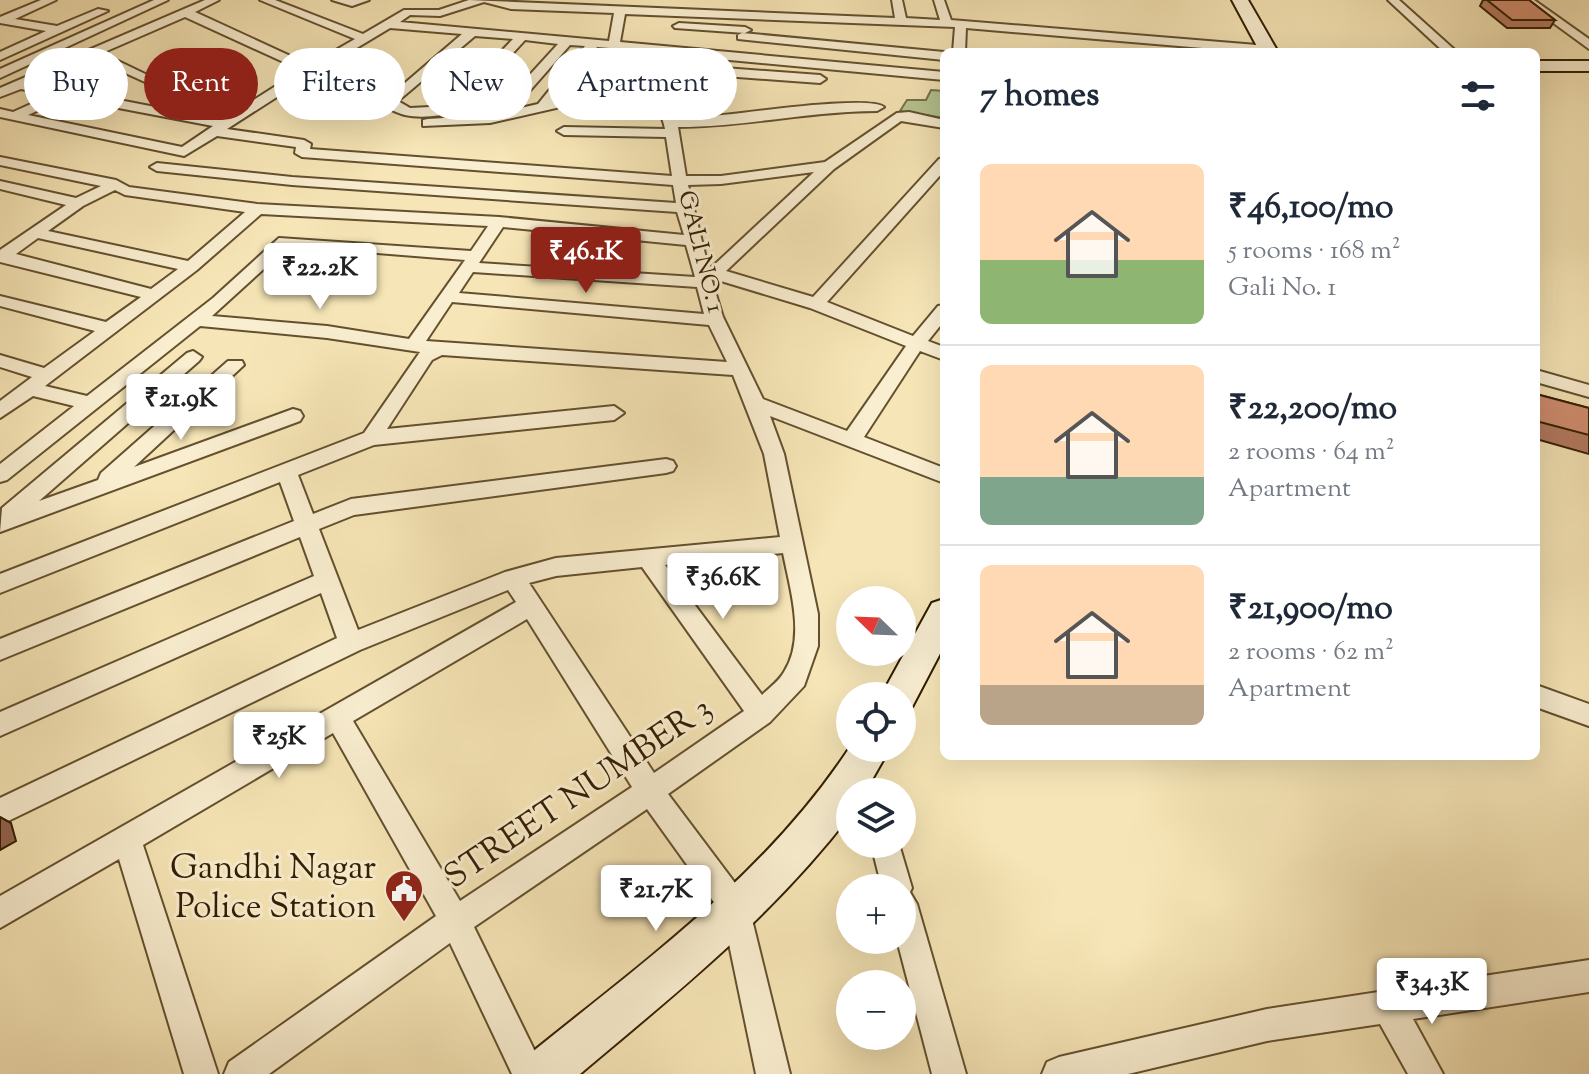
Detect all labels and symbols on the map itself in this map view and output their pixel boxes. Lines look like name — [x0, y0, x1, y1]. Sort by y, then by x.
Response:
street label: GALI NO. 1 — [668, 187, 732, 317]
pin: ₹46.1K — [521, 227, 651, 295]
pin: ₹22.2K — [255, 243, 385, 311]
pin: ₹21.9K — [116, 374, 246, 442]
pin: ₹36.6K — [658, 553, 788, 621]
north arrow — [836, 586, 916, 666]
street label: STREET NUMBER 3 — [435, 686, 723, 902]
pin: ₹25K — [232, 712, 326, 780]
place label: Gandhi Nagar Police Station — [170, 845, 376, 933]
pin: ₹21.7K — [591, 865, 721, 933]
public building icon: Gandhi Nagar Police Station — [383, 868, 425, 923]
pin: ₹34.3K — [1367, 958, 1497, 1026]

